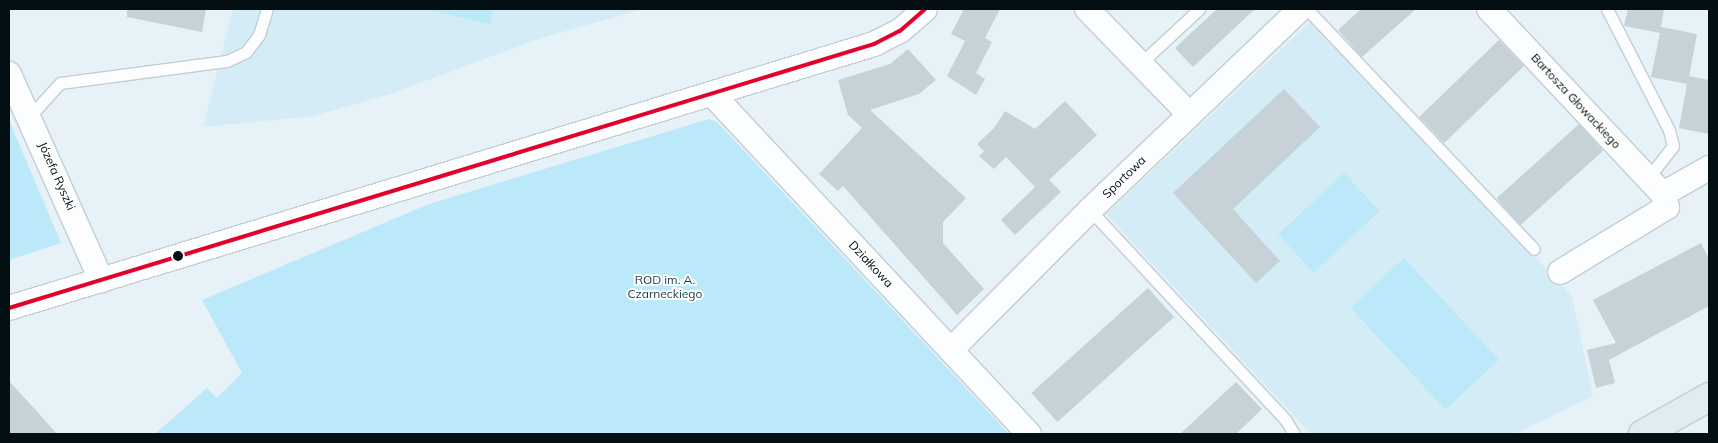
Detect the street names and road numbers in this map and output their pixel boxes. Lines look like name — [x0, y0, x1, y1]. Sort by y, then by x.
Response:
street label: Bartosza Głowackiego — [1528, 50, 1624, 152]
street label: Józefa Ryszki — [35, 140, 79, 212]
street label: Sportowa — [1099, 153, 1149, 201]
street label: Działkowa — [846, 238, 896, 290]

